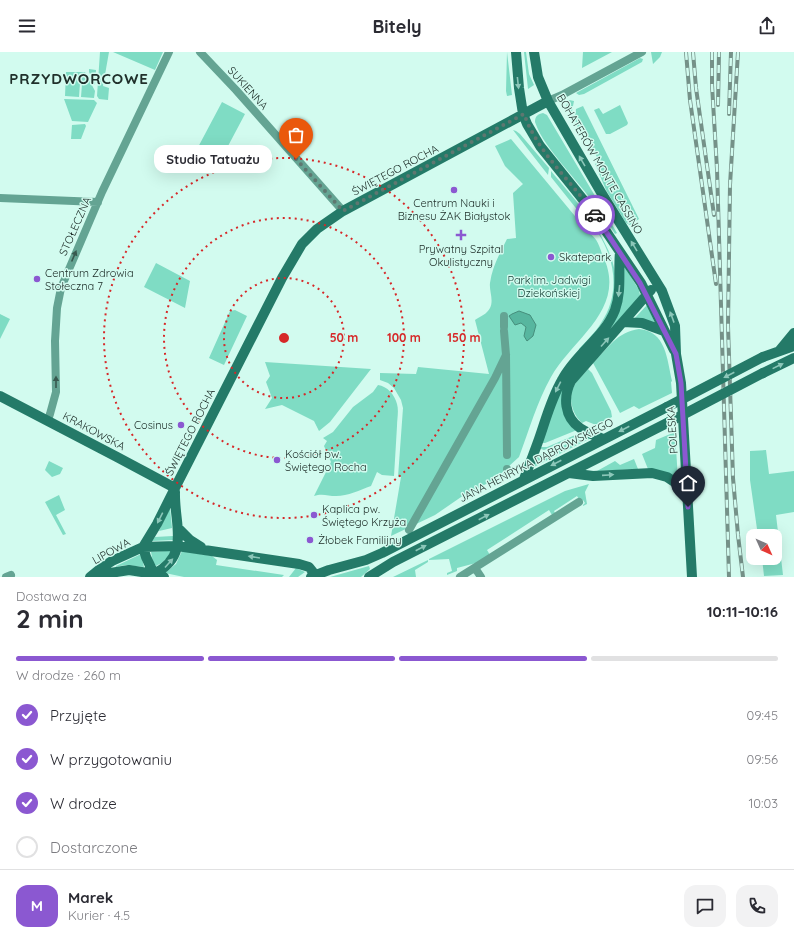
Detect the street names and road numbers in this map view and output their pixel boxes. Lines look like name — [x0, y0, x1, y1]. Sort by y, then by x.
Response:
street label: SUKIENNA — [225, 63, 271, 113]
street label: BOHATERÓW MONTE CASSINO — [554, 91, 646, 237]
street label: ŚWIĘTEGO ROCHA — [349, 141, 441, 199]
street label: STOŁECZNA — [56, 194, 94, 258]
street label: ŚWIĘTEGO ROCHA — [162, 386, 218, 478]
street label: POLESKA — [663, 406, 681, 454]
street label: KRAKOWSKA — [60, 409, 128, 453]
street label: JANA HENRYKA DĄBROWSKIEGO — [456, 415, 616, 505]
street label: LIPOWA — [90, 535, 132, 567]

